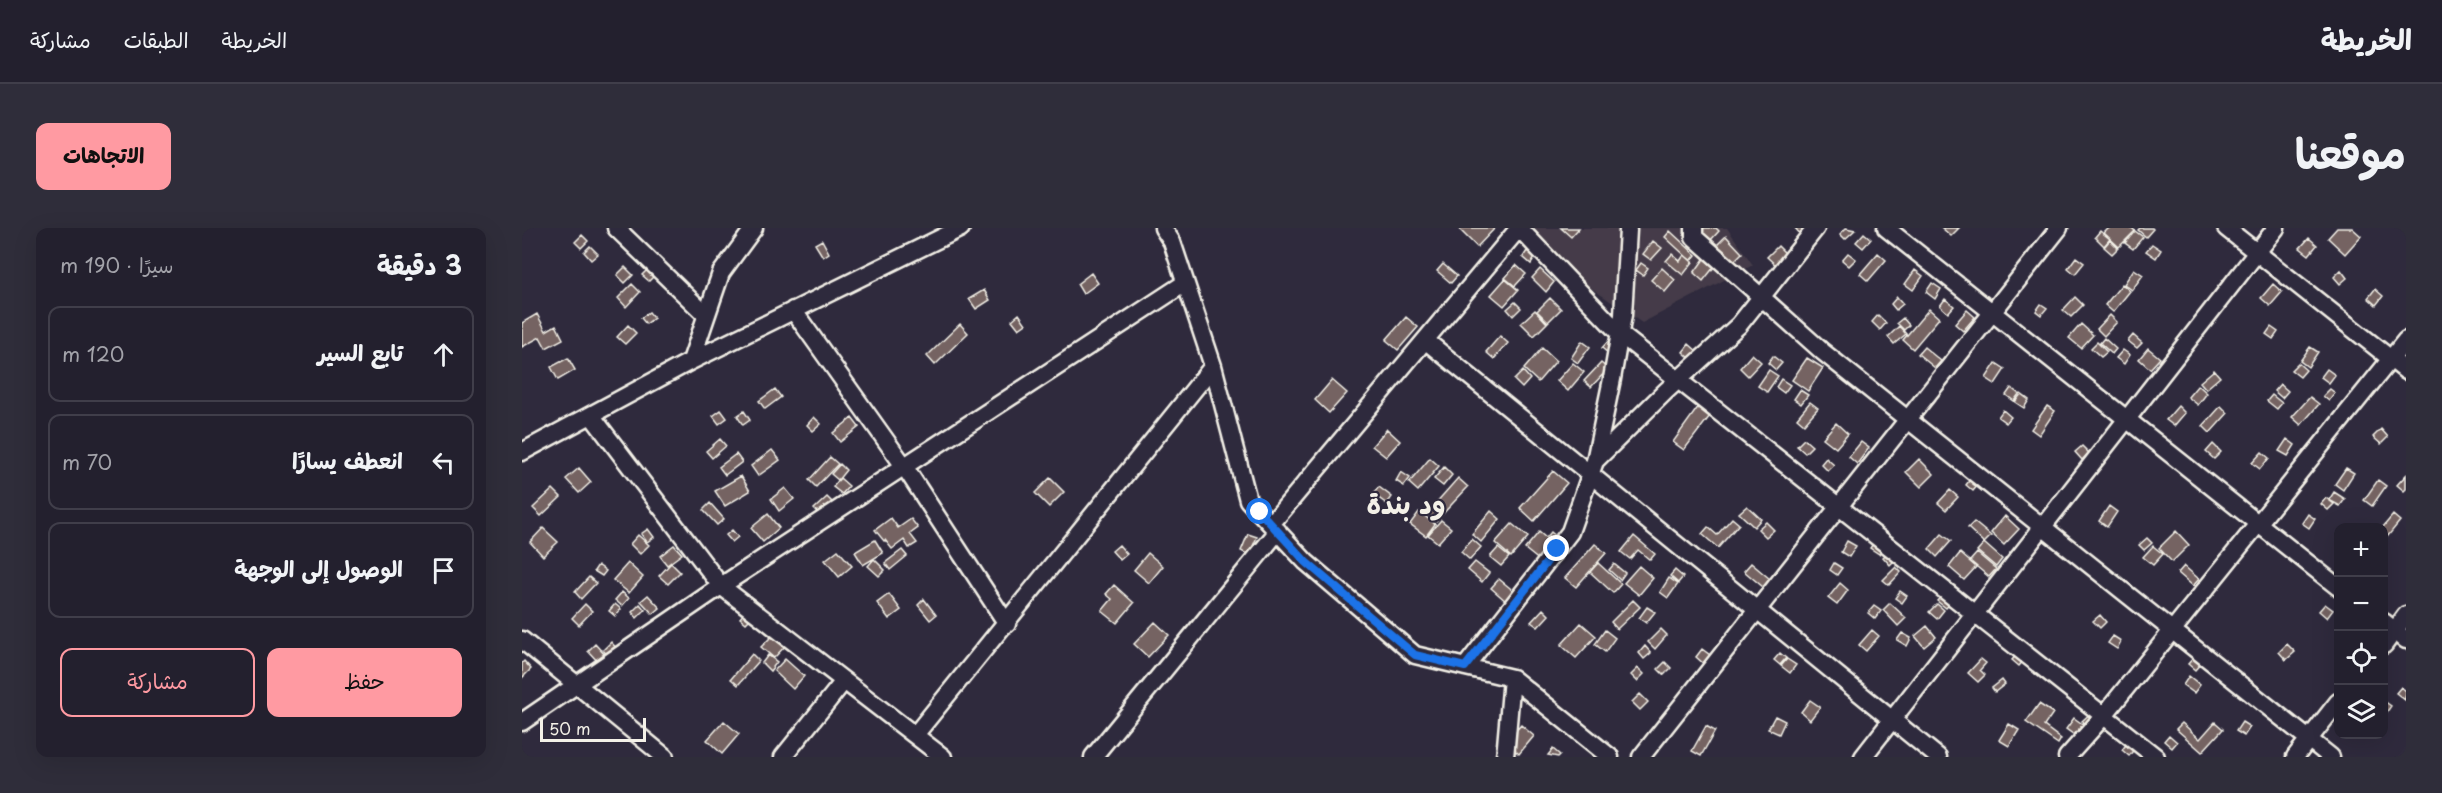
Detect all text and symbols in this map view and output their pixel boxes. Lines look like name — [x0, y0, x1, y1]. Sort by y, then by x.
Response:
text: الخريطة — [2321, 17, 2412, 60]
text: مشاركة — [30, 23, 91, 55]
text: الطبقات — [124, 23, 189, 55]
text: الخريطة — [222, 23, 287, 55]
text: موقعنا — [2295, 120, 2406, 183]
button: الاتجاهات — [36, 123, 171, 190]
text: 3 دقيقة — [377, 245, 462, 284]
text: سيرًا · 190 m — [60, 250, 174, 280]
text: تابع السير — [318, 335, 403, 368]
icon: ahead — [427, 338, 460, 371]
text: 120 m — [62, 339, 124, 369]
text: انعطف يسارًا — [292, 443, 403, 476]
icon: left — [427, 446, 460, 479]
text: 70 m — [62, 447, 112, 477]
district label: ود بندة — [1367, 482, 1445, 523]
route start — [1246, 498, 1272, 524]
map controls — [2334, 523, 2388, 739]
button: + — [2334, 523, 2388, 577]
route end — [1543, 535, 1569, 561]
text: الوصول إلى الوجهة — [234, 551, 403, 584]
icon: arrive — [427, 554, 460, 587]
button: − — [2334, 577, 2388, 631]
button: locate — [2334, 631, 2388, 685]
button: مشاركة — [60, 648, 255, 717]
button: حفظ — [267, 648, 462, 717]
button: layers — [2334, 685, 2388, 739]
scale bar — [540, 715, 646, 742]
text: 50 m — [549, 716, 590, 740]

